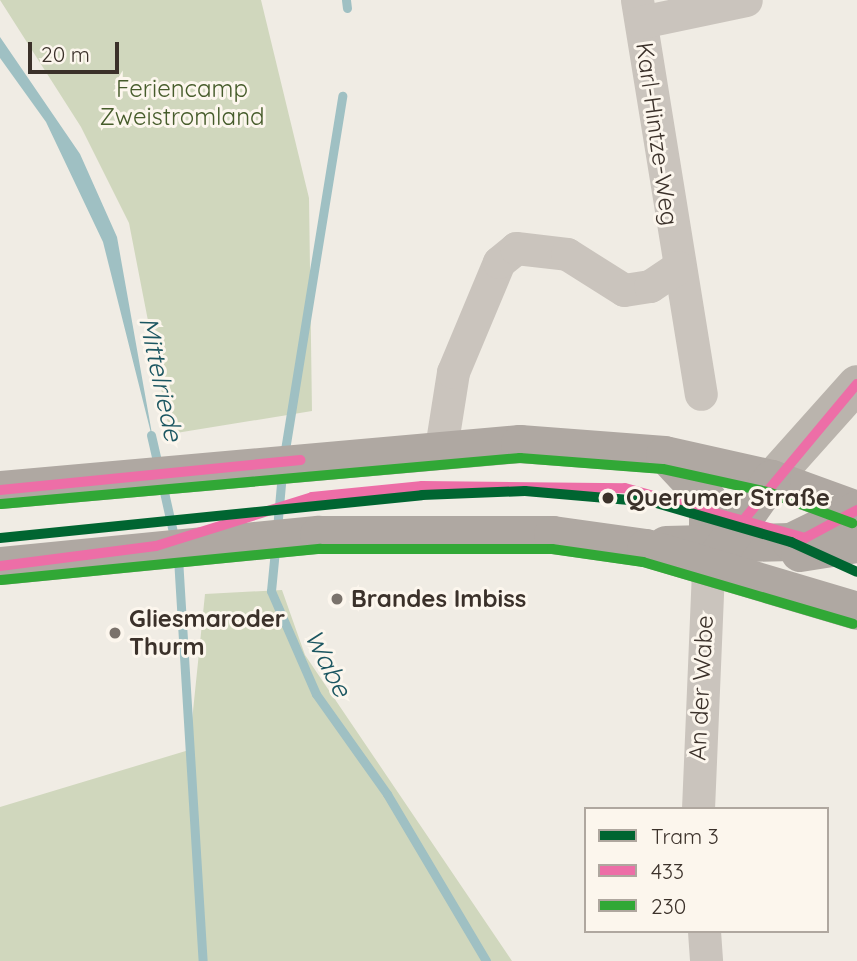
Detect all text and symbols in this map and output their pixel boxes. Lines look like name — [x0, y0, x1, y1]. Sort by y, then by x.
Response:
scale bar — [32, 28, 122, 72]
text: 20 m — [41, 41, 90, 67]
street label: Karl-Hintze-Weg — [630, 41, 684, 227]
park label: Feriencamp Zweistromland — [99, 75, 265, 131]
water label: Mittelriede — [133, 314, 189, 444]
place label: Querumer Straße — [626, 484, 830, 512]
marker: Querumer Straße — [596, 486, 620, 510]
place label: Brandes Imbiss — [351, 585, 526, 613]
marker: Brandes Imbiss — [329, 591, 345, 607]
place label: Gliesmaroder Thurm — [129, 605, 285, 661]
street label: An der Wabe — [683, 615, 719, 761]
water label: Wabe — [298, 624, 358, 702]
marker: Gliesmaroder Thurm — [107, 625, 123, 641]
legend — [584, 807, 829, 933]
text: Tram 3 — [651, 823, 719, 849]
text: 433 — [651, 858, 684, 884]
text: 230 — [651, 893, 686, 919]

